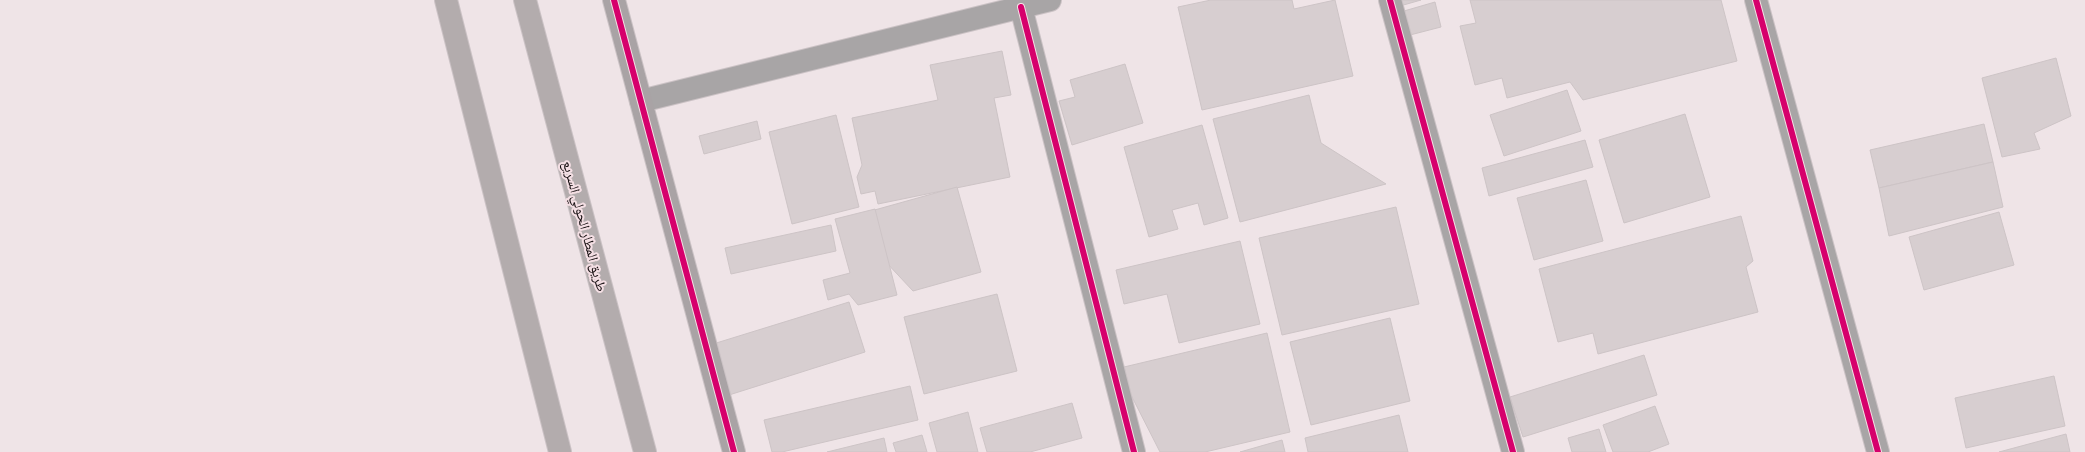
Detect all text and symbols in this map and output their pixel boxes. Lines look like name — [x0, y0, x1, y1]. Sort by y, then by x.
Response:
street label: طريق المطار الحولي السريع — [556, 159, 611, 294]

